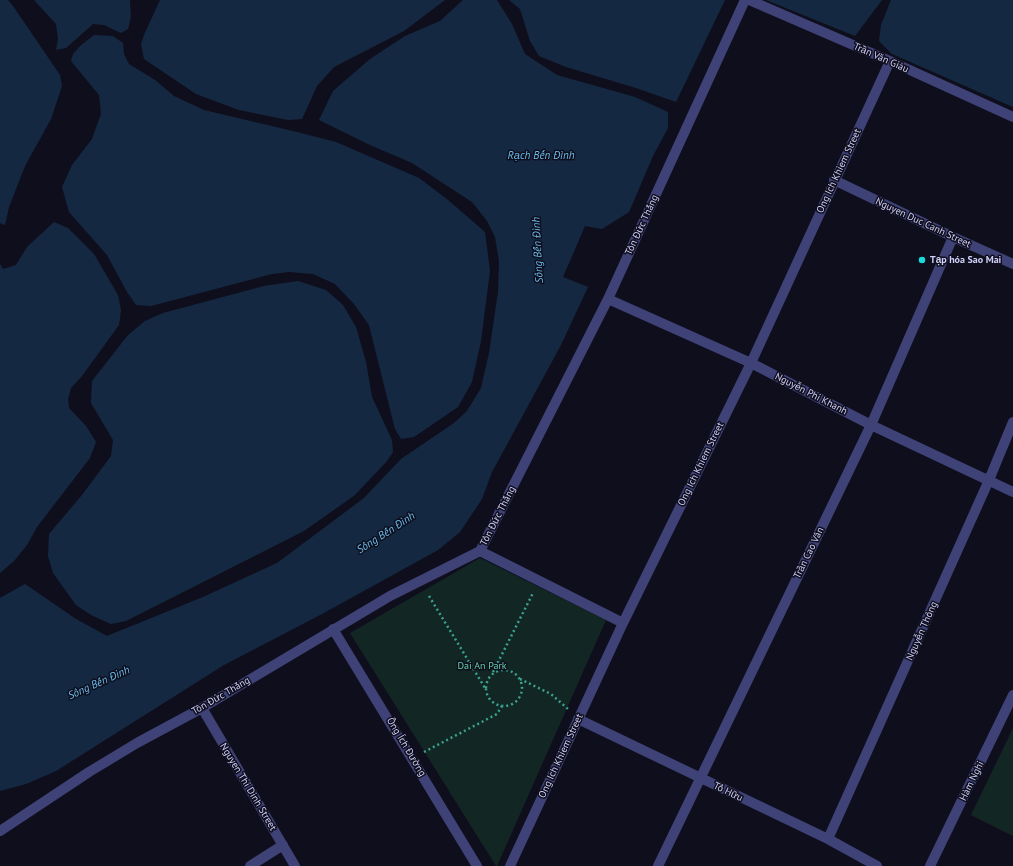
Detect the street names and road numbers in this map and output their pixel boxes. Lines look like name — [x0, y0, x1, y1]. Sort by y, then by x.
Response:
street label: Trần Văn Giàu — [852, 41, 910, 75]
street label: Ong Ich Khiem Street — [814, 127, 864, 215]
street label: Tôn Đức Thắng — [623, 193, 661, 257]
street label: Nguyen Duc Canh Street — [873, 196, 973, 250]
street label: Nguyễn Phi Khanh — [773, 371, 849, 417]
street label: Ong Ich Khiem Street — [676, 420, 726, 508]
street label: Tôn Đức Thắng — [478, 484, 518, 548]
street label: Trần Cao Vân — [791, 525, 827, 581]
street label: Nguyễn Thông — [904, 600, 940, 662]
street label: Tôn Đức Thắng — [190, 674, 252, 718]
street label: Ong Ich Khiem Street — [536, 712, 586, 800]
street label: Ông Ích Đường — [384, 715, 428, 779]
street label: Nguyen Thi Dinh Street — [217, 741, 279, 833]
street label: Hàm Nghi — [957, 759, 987, 803]
street label: Tố Hữu — [711, 780, 745, 804]

